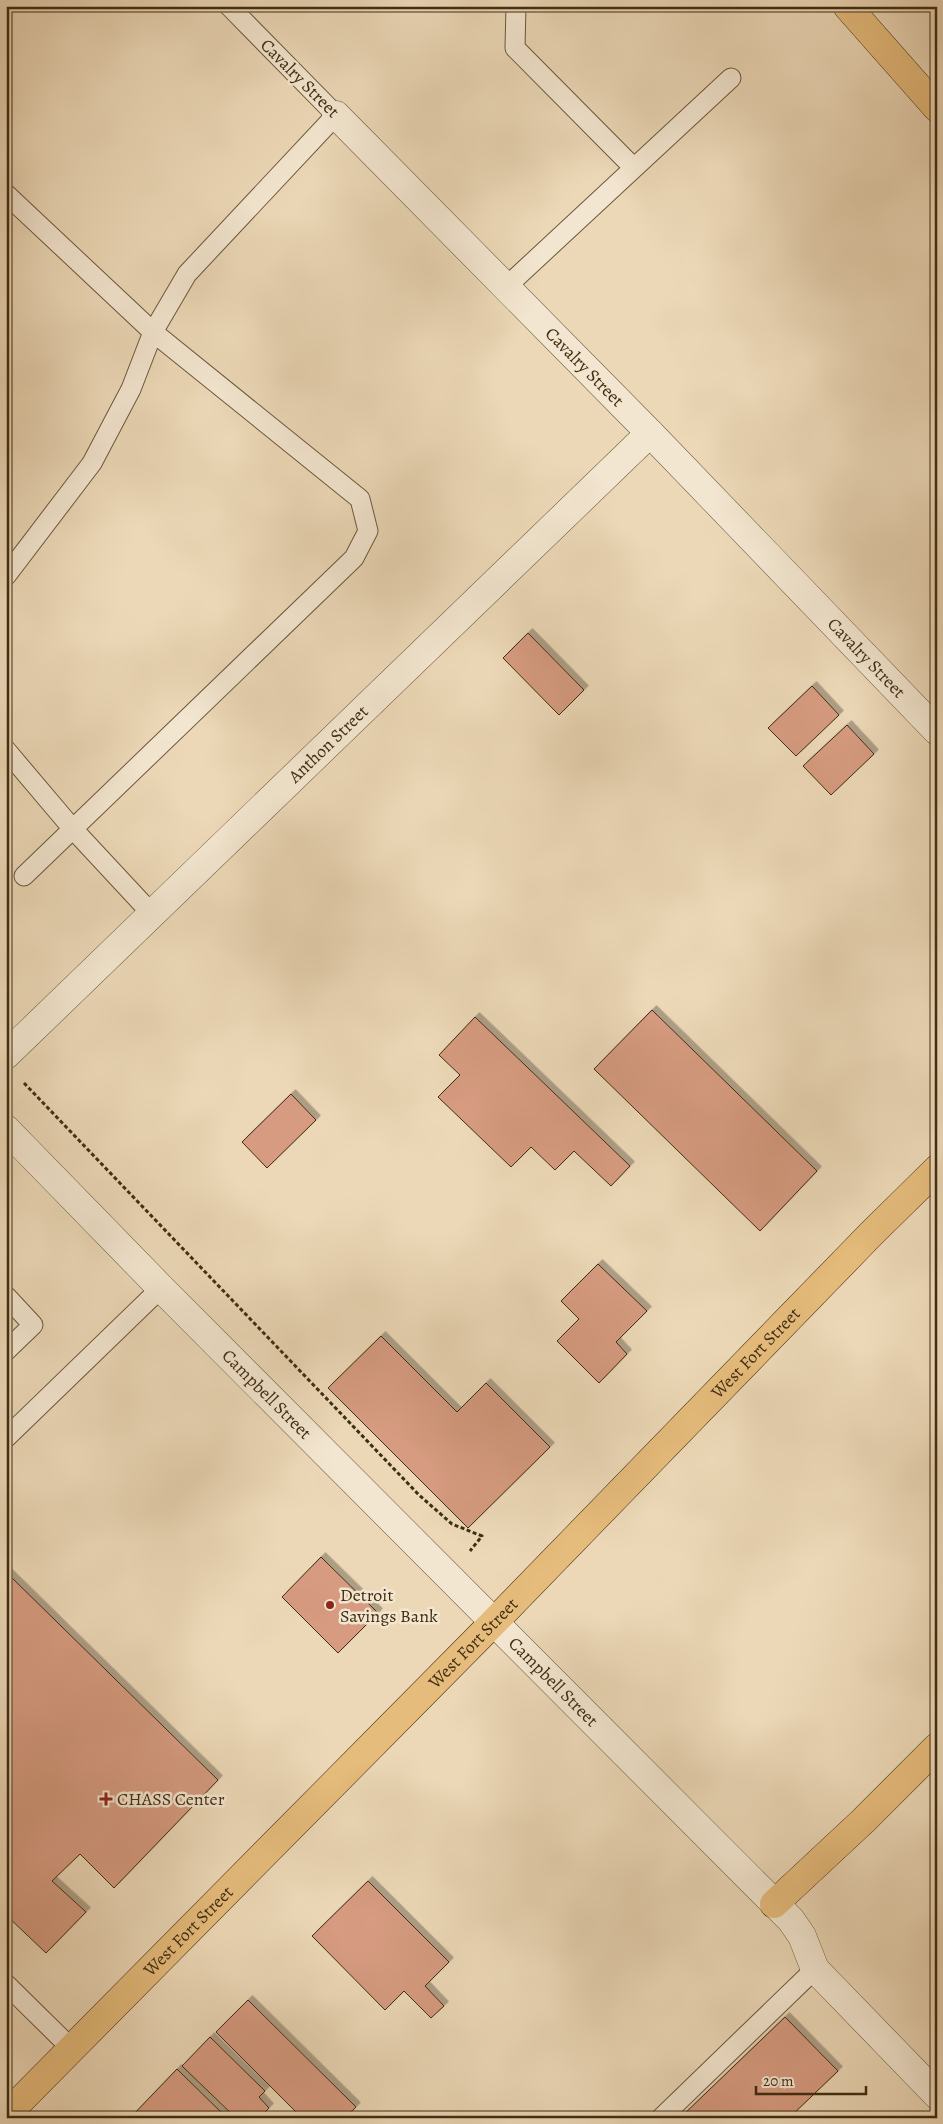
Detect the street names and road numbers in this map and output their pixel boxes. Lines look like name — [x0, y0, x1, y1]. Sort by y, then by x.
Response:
street label: Cavalry Street — [255, 33, 345, 123]
street label: Cavalry Street — [540, 322, 629, 412]
street label: Cavalry Street — [822, 612, 911, 703]
street label: Anthon Street — [282, 700, 373, 789]
street label: West Fort Street — [705, 1302, 805, 1404]
street label: Campbell Street — [217, 1344, 317, 1445]
street label: West Fort Street — [422, 1592, 523, 1694]
street label: Campbell Street — [503, 1631, 604, 1732]
street label: West Fort Street — [137, 1880, 238, 1982]

